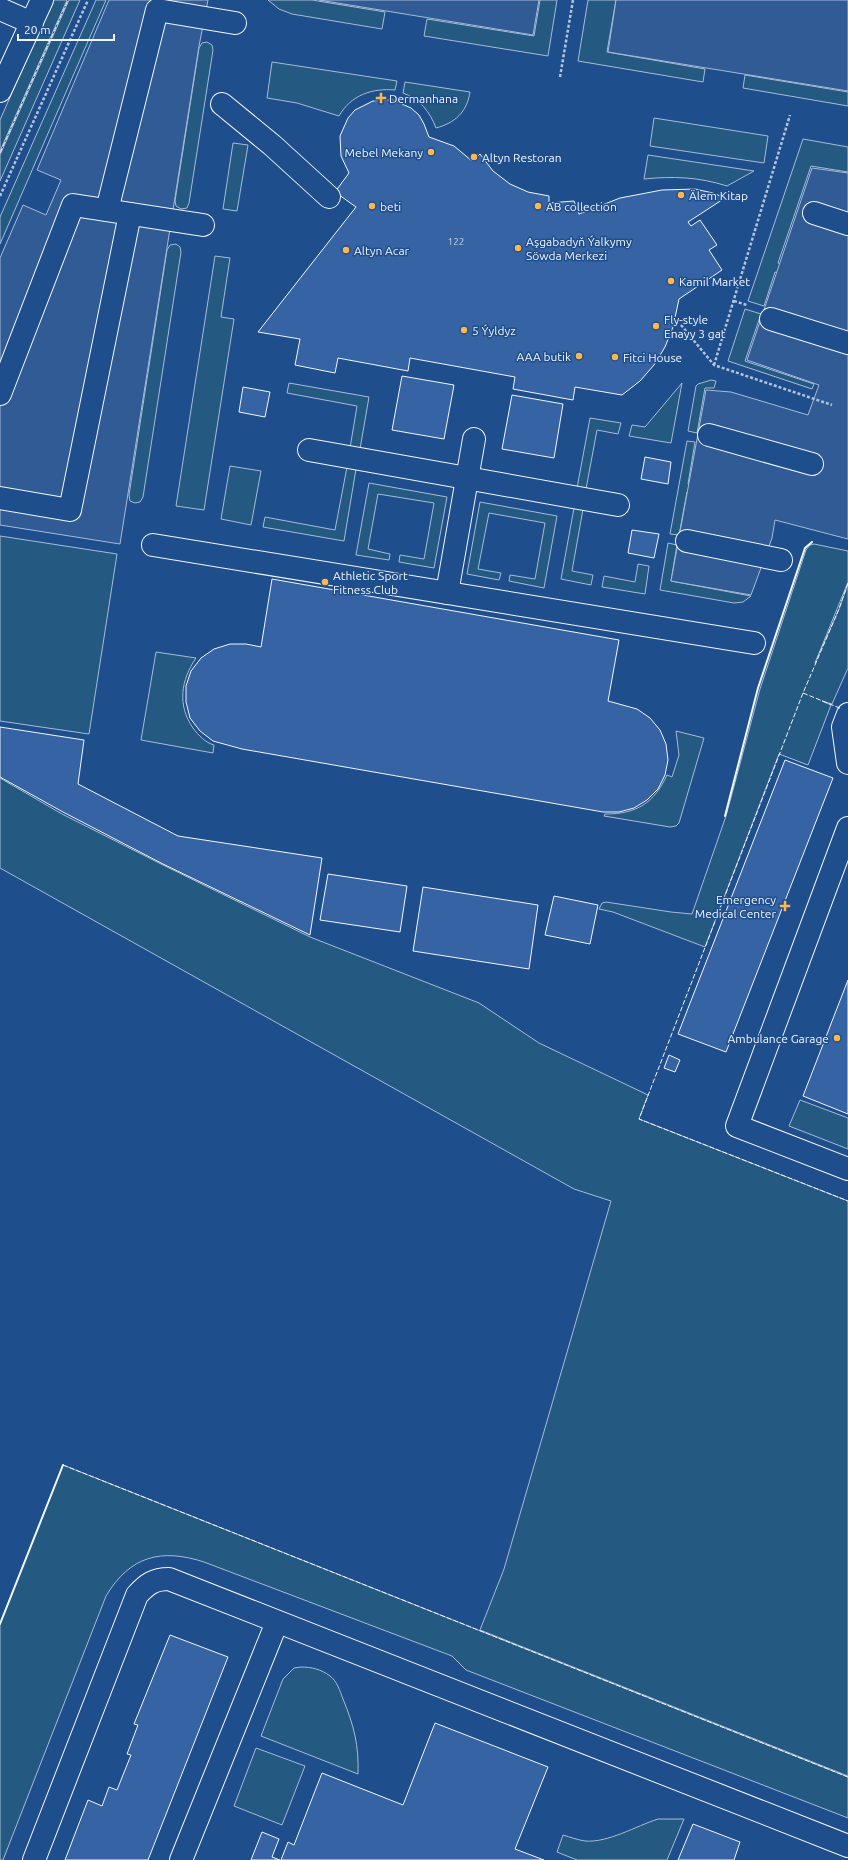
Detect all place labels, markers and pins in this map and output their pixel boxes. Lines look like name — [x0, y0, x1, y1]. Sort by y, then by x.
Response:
place label: Dermanhana — [389, 92, 458, 105]
marker: Dermanhana — [376, 93, 386, 103]
place label: Mebel Mekany — [345, 146, 423, 159]
marker: Mebel Mekany — [426, 147, 436, 157]
place label: Altyn Restoran — [482, 151, 562, 164]
marker: Altyn Restoran — [469, 152, 479, 162]
place label: Älem Kitap — [689, 189, 748, 202]
marker: Älem Kitap — [676, 190, 686, 200]
place label: beti — [380, 200, 401, 213]
place label: AB collection — [546, 200, 617, 213]
marker: beti — [367, 201, 377, 211]
marker: AB collection — [533, 201, 543, 211]
place label: Aşgabadyň Ýalkymy Söwda Merkezi — [526, 235, 632, 262]
marker: Aşgabadyň Ýalkymy Söwda Merkezi — [513, 243, 523, 253]
place label: Altyn Acar — [354, 244, 410, 257]
marker: Altyn Acar — [341, 245, 351, 255]
place label: Kamil Market — [679, 275, 750, 288]
marker: Kamil Market — [666, 276, 676, 286]
place label: Fly-style Enayy 3 gat — [664, 313, 726, 340]
marker: Fly-style Enayy 3 gat — [651, 321, 661, 331]
place label: 5 Ýyldyz — [472, 324, 516, 337]
marker: 5 Ýyldyz — [459, 325, 469, 335]
place label: AAA butik — [516, 350, 571, 363]
marker: AAA butik — [574, 351, 584, 361]
place label: Fitci House — [623, 351, 682, 364]
marker: Fitci House — [610, 352, 620, 362]
place label: Athletic Sport Fitness Club — [333, 569, 408, 596]
marker: Athletic Sport Fitness Club — [320, 577, 330, 587]
place label: Emergency Medical Center — [695, 893, 776, 920]
marker: Emergency Medical Center — [779, 900, 791, 912]
place label: Ambulance Garage — [728, 1032, 829, 1045]
marker: Ambulance Garage — [832, 1033, 842, 1043]

